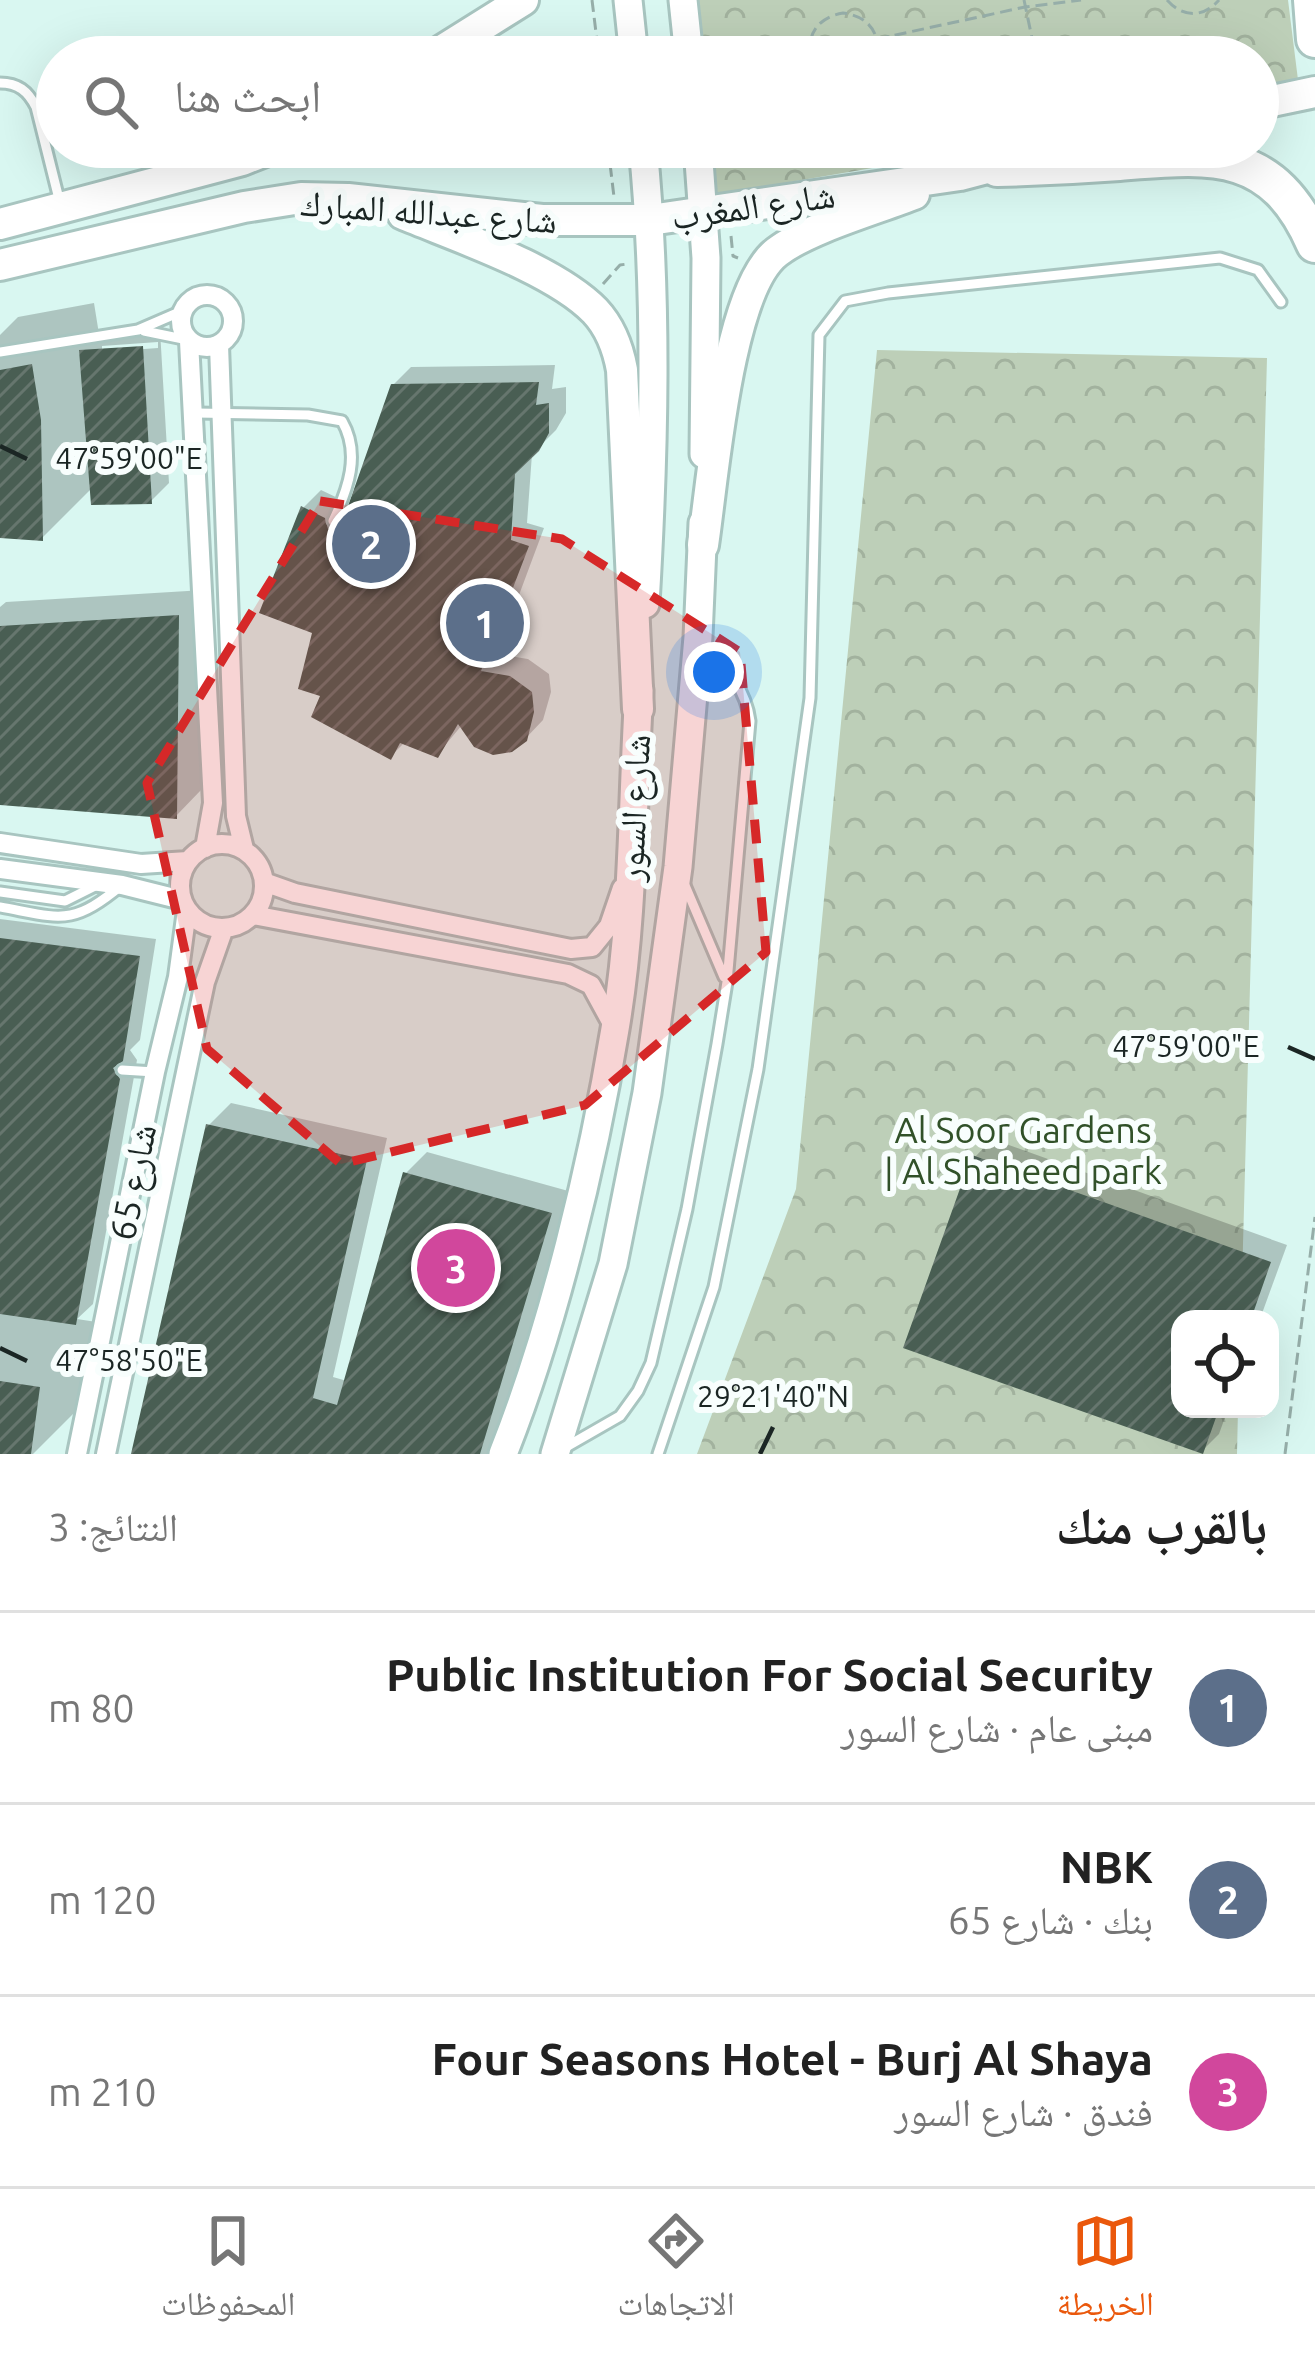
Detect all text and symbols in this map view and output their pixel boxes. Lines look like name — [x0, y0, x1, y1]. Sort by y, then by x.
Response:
search box — [36, 36, 1279, 168]
icon: search — [78, 69, 144, 135]
text: ابحث هنا — [174, 70, 322, 121]
street label: شارع المغرب — [668, 173, 838, 240]
street label: شارع عبدالله المبارك — [299, 182, 558, 243]
text: 47°59'00"E — [55, 441, 203, 475]
pin: 2 — [332, 499, 410, 589]
pin: 1 — [446, 578, 524, 668]
your location — [684, 642, 744, 702]
street label: شارع السور — [609, 733, 660, 884]
text: 47°59'00"E — [1112, 1029, 1260, 1063]
park label: Al Soor Gardens | Al Shaheed park — [884, 1109, 1162, 1191]
street label: شارع 65 — [101, 1121, 166, 1244]
pin: 3 — [417, 1223, 495, 1313]
map controls — [1171, 1310, 1279, 1418]
button: locate — [1171, 1310, 1279, 1418]
text: 47°58'50"E — [55, 1343, 203, 1377]
text: 29°21'40"N — [697, 1379, 849, 1413]
text: بالقرب منك — [1056, 1496, 1267, 1554]
text: النتائج: 3 — [48, 1505, 178, 1548]
text: Public Institution For Social Security — [386, 1649, 1153, 1700]
text: 80 m — [48, 1686, 135, 1729]
text: 1 — [1217, 1686, 1239, 1729]
text: مبنى عام · شارع السور — [841, 1706, 1153, 1749]
text: NBK — [1060, 1841, 1153, 1892]
text: 120 m — [48, 1878, 157, 1921]
text: 2 — [1217, 1878, 1239, 1921]
text: بنك · شارع 65 — [948, 1898, 1153, 1941]
text: Four Seasons Hotel - Burj Al Shaya — [431, 2033, 1153, 2084]
text: 210 m — [48, 2070, 157, 2113]
text: 3 — [1217, 2070, 1239, 2113]
text: فندق · شارع السور — [894, 2090, 1153, 2133]
tab: المحفوظات — [161, 2208, 295, 2336]
tab: الاتجاهات — [617, 2208, 735, 2336]
tab: الخريطة — [1057, 2208, 1154, 2336]

